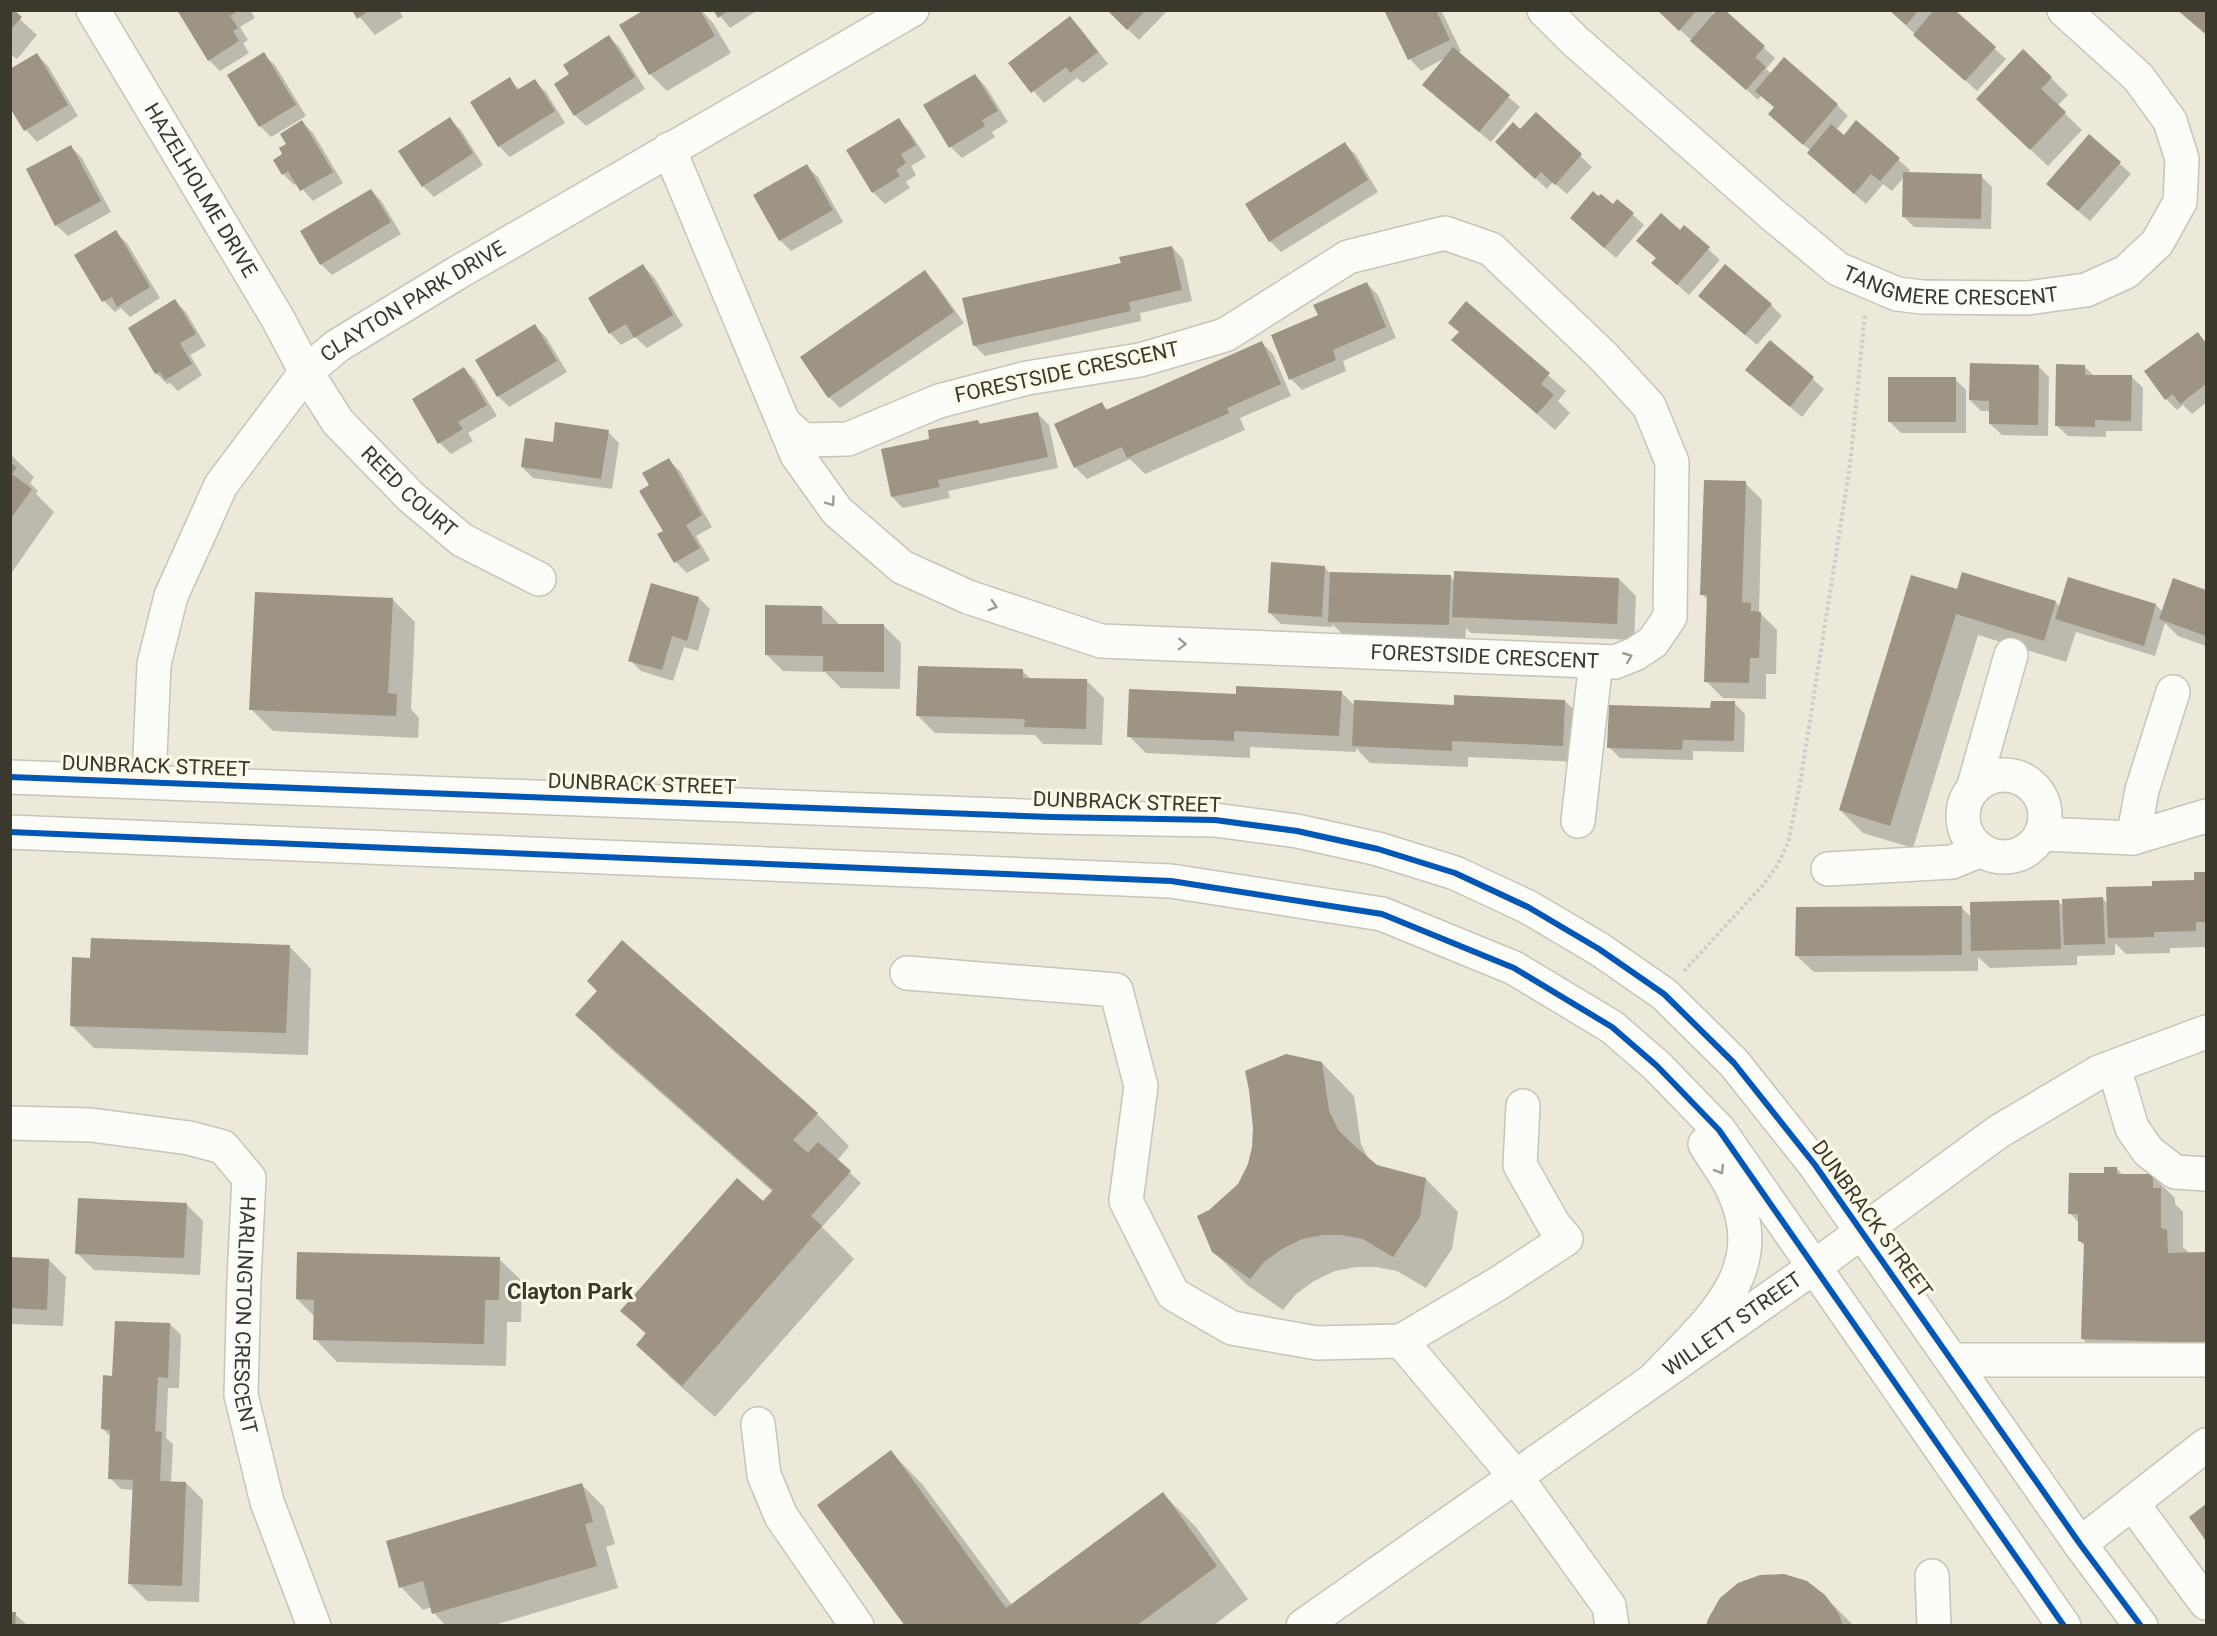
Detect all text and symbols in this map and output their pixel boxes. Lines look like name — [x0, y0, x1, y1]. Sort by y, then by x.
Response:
street label: HAZELHOLME DRIVE — [140, 99, 262, 282]
street label: CLAYTON PARK DRIVE — [316, 236, 510, 367]
street label: TANGMERE CRESCENT — [1839, 261, 2060, 310]
street label: FORESTSIDE CRESCENT — [953, 336, 1182, 408]
street label: REED COURT — [356, 441, 462, 543]
one-way arrow — [824, 496, 835, 507]
one-way arrow — [987, 598, 998, 611]
one-way arrow — [1178, 638, 1187, 650]
street label: FORESTSIDE CRESCENT — [1370, 640, 1600, 673]
one-way arrow — [1621, 652, 1632, 664]
street label: DUNBRACK STREET — [61, 751, 251, 781]
street label: DUNBRACK STREET — [547, 769, 737, 799]
street label: DUNBRACK STREET — [1032, 787, 1222, 817]
street label: DUNBRACK STREET — [1807, 1136, 1937, 1303]
one-way arrow — [1713, 1163, 1724, 1174]
street label: HARLINGTON CRESCENT — [229, 1195, 262, 1437]
street label: WILLETT STREET — [1659, 1267, 1807, 1381]
district label: Clayton Park — [507, 1279, 633, 1304]

